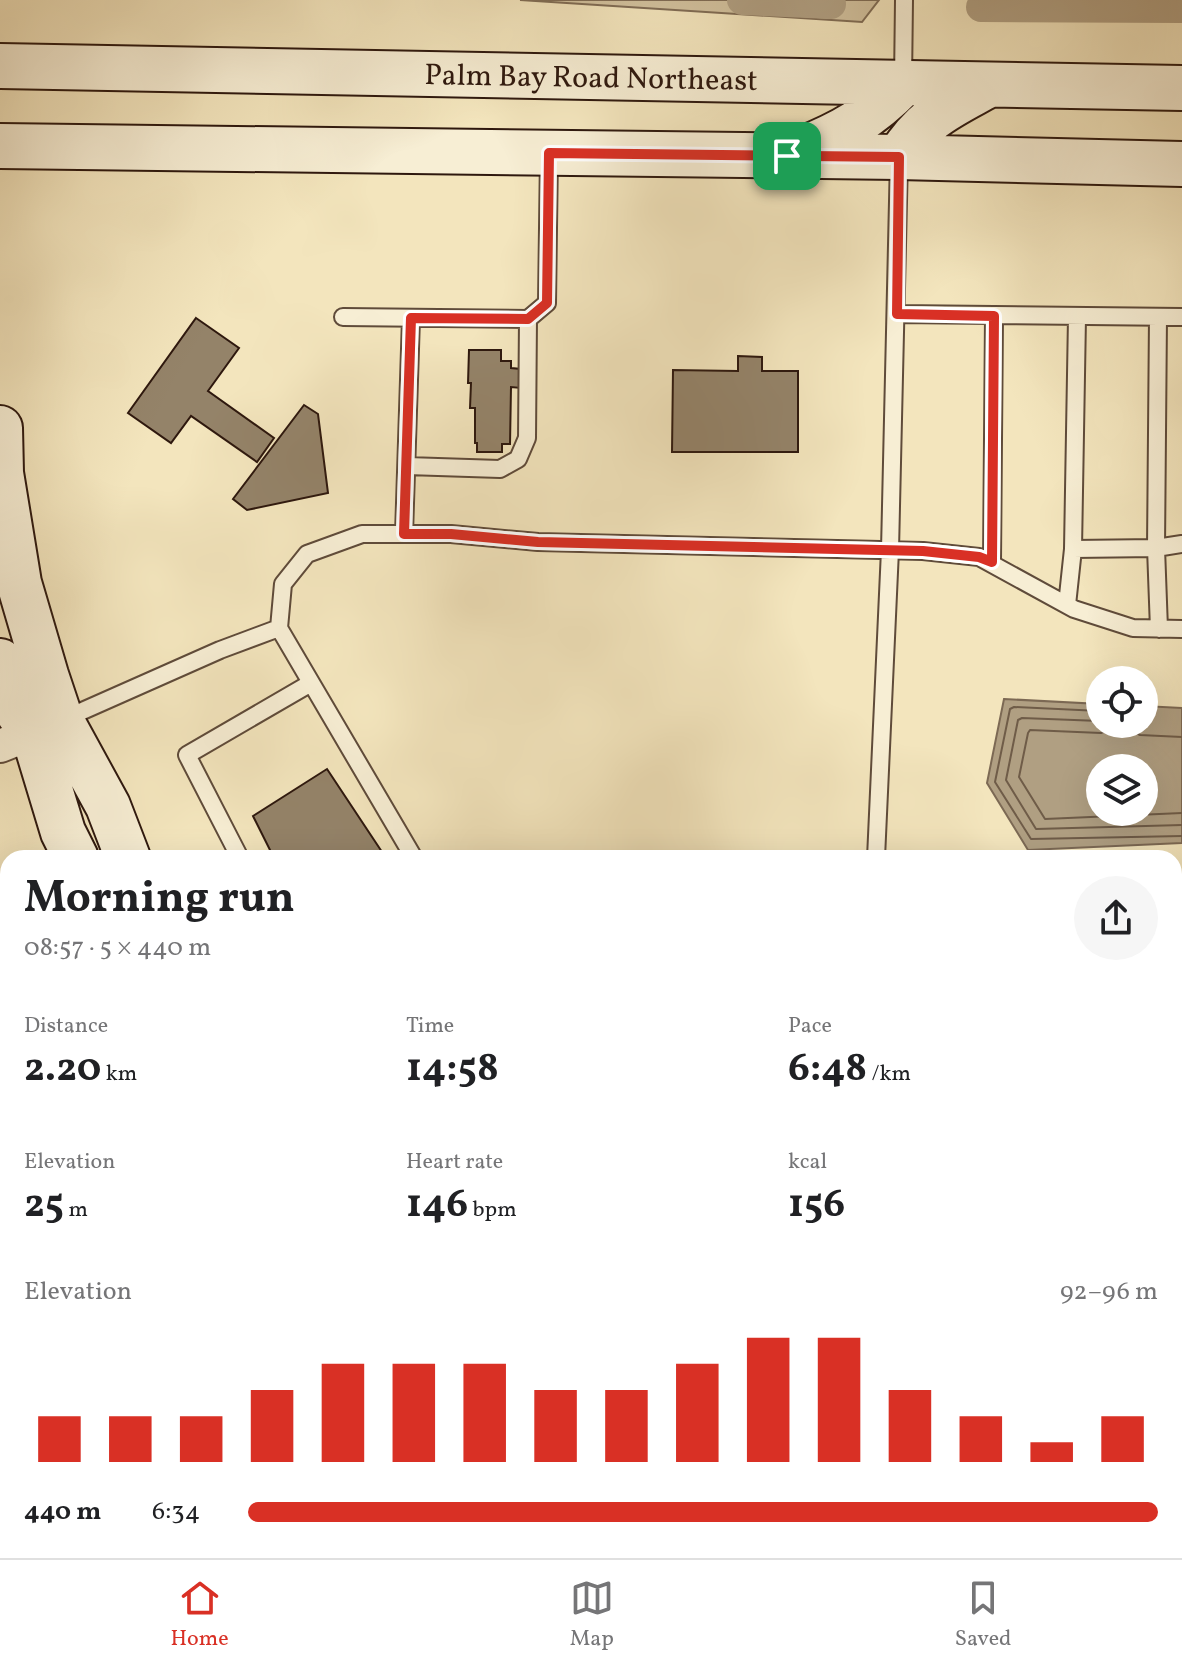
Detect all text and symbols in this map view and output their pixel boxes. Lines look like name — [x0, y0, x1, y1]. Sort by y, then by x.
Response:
street label: Palm Bay Road Northeast — [424, 55, 758, 103]
pin — [753, 122, 821, 190]
icon: arrive — [765, 134, 809, 178]
map controls — [1086, 666, 1158, 826]
button: locate — [1086, 666, 1158, 738]
button: layers — [1086, 754, 1158, 826]
text: Morning run — [24, 869, 295, 930]
button: share — [1074, 876, 1158, 960]
text: 08:57 · 5 × 440 m — [24, 930, 211, 966]
text: Distance — [24, 1011, 108, 1042]
text: Time — [406, 1011, 454, 1042]
text: Pace — [788, 1011, 832, 1042]
text: 2.20 — [24, 1042, 101, 1098]
text: 14:58 — [406, 1042, 499, 1098]
text: 6:48 — [788, 1042, 867, 1098]
text: km — [101, 1059, 137, 1090]
text: /km — [867, 1059, 911, 1090]
text: Elevation — [24, 1147, 115, 1178]
text: Heart rate — [406, 1147, 503, 1178]
text: kcal — [788, 1147, 827, 1178]
text: 25 — [24, 1178, 64, 1234]
text: 146 — [406, 1178, 468, 1234]
text: 156 — [788, 1178, 845, 1234]
text: m — [64, 1195, 88, 1226]
text: bpm — [468, 1195, 517, 1226]
text: Elevation — [24, 1274, 132, 1310]
text: 92–96 m — [1060, 1274, 1158, 1310]
text: 440 m — [24, 1494, 101, 1530]
text: 6:34 — [152, 1494, 200, 1530]
tab: Home — [171, 1576, 229, 1655]
tab: Map — [570, 1576, 614, 1655]
tab: Saved — [955, 1576, 1011, 1655]

